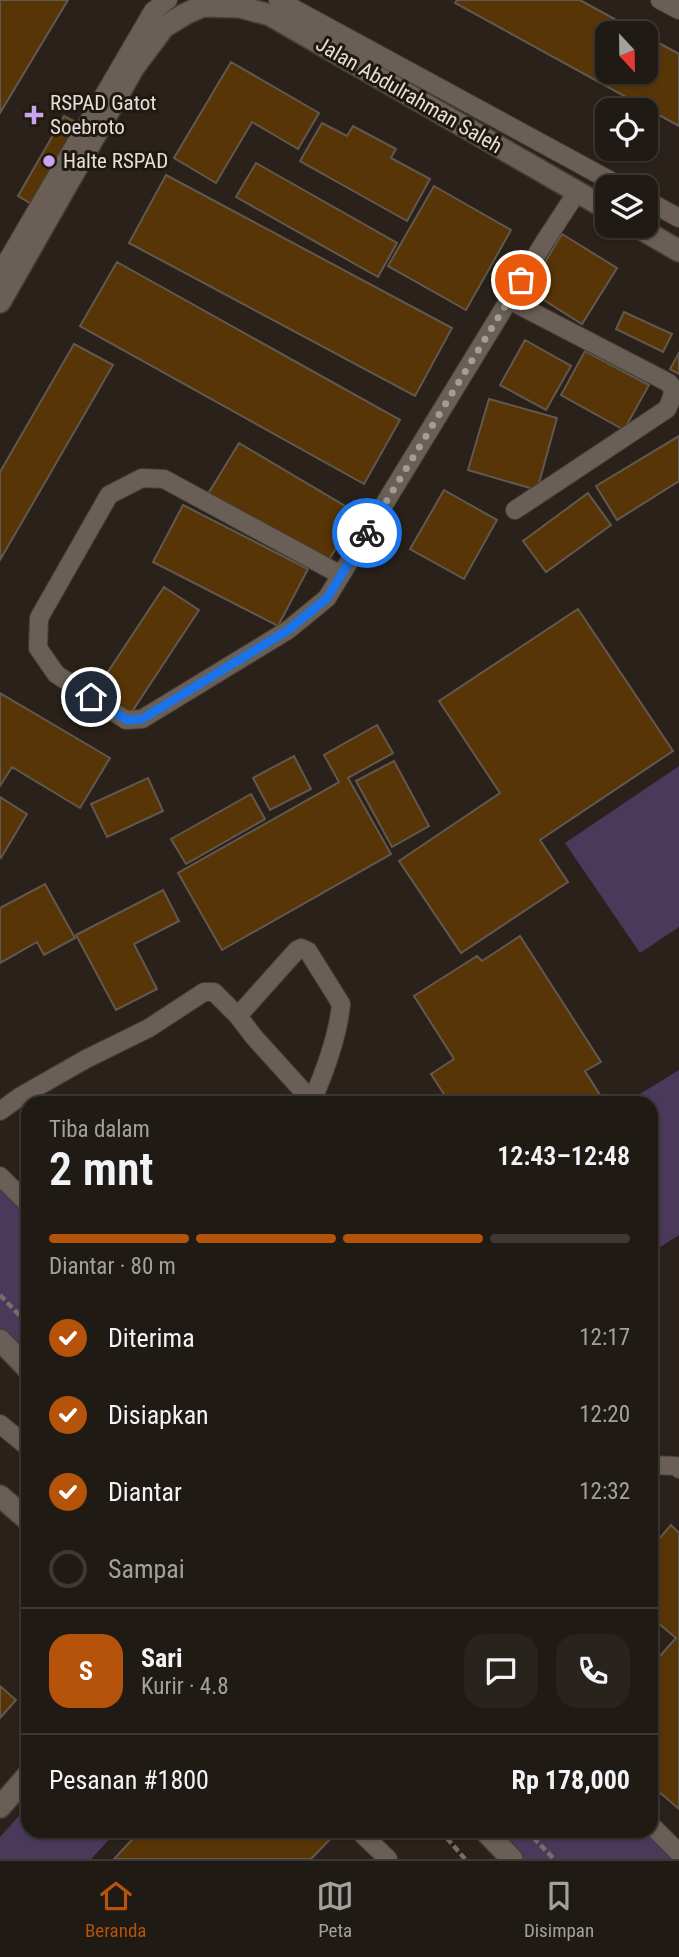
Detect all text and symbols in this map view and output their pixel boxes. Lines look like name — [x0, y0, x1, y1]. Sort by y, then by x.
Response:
north arrow — [595, 21, 658, 84]
map controls — [595, 21, 658, 238]
street label: Jalan Abdulrahman Saleh — [312, 32, 506, 158]
place label: RSPAD Gatot Soebroto — [50, 91, 156, 139]
button: locate — [595, 98, 658, 161]
marker: RSPAD Gatot Soebroto — [24, 105, 44, 125]
place label: Halte RSPAD — [63, 149, 168, 173]
marker: Halte RSPAD — [41, 153, 57, 169]
button: layers — [595, 175, 658, 238]
pin — [491, 250, 551, 310]
icon: bag — [502, 261, 540, 299]
courier — [332, 498, 402, 568]
icon: bike — [348, 514, 386, 552]
pin — [61, 667, 121, 727]
icon: home — [72, 678, 110, 716]
text: Tiba dalam — [49, 1116, 150, 1143]
text: 12:43–12:48 — [497, 1141, 630, 1171]
text: 2 mnt — [49, 1142, 154, 1196]
text: Diantar · 80 m — [49, 1253, 176, 1280]
icon: check — [49, 1319, 87, 1357]
text: Diterima — [108, 1323, 195, 1353]
text: 12:17 — [579, 1324, 630, 1351]
icon: check — [49, 1396, 87, 1434]
text: Disiapkan — [108, 1400, 209, 1430]
text: 12:20 — [579, 1401, 630, 1428]
icon: check — [49, 1473, 87, 1511]
text: Diantar — [108, 1477, 182, 1507]
text: 12:32 — [579, 1478, 630, 1505]
text: Sampai — [108, 1554, 185, 1584]
button: chat — [464, 1634, 538, 1708]
button: phone — [556, 1634, 630, 1708]
text: Sari — [141, 1643, 182, 1673]
text: S — [79, 1656, 93, 1686]
text: Kurir · 4.8 — [141, 1673, 229, 1700]
text: Pesanan #1800 — [49, 1765, 209, 1795]
text: Rp 178,000 — [512, 1765, 630, 1795]
tab: Beranda — [85, 1877, 146, 1942]
tab: Peta — [316, 1877, 354, 1942]
tab: Disimpan — [524, 1877, 594, 1942]

